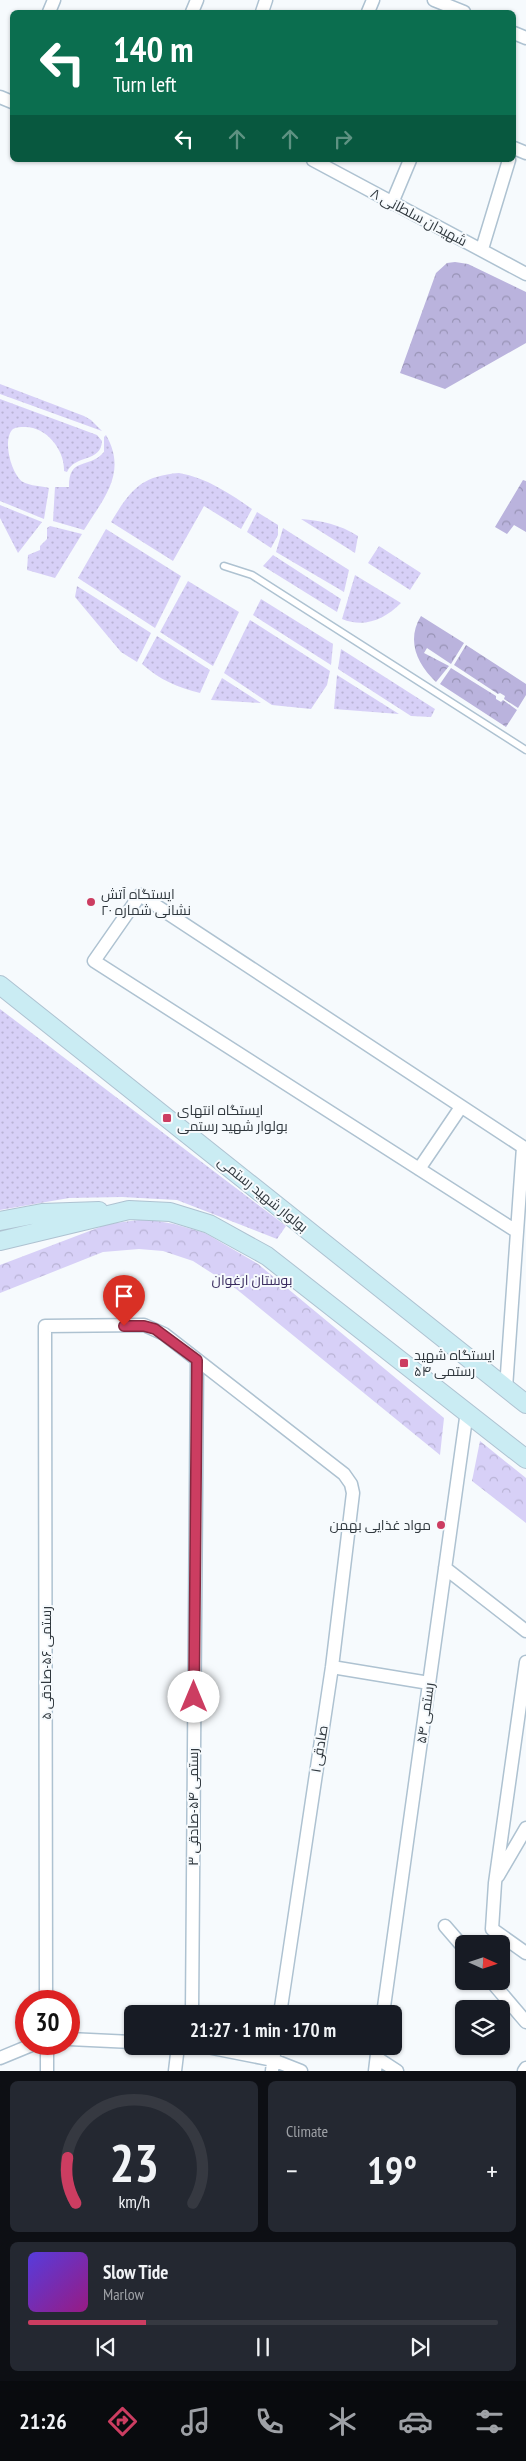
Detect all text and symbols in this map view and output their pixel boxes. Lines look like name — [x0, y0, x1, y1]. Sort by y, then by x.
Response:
text: 140 m — [113, 26, 194, 72]
icon: left — [30, 30, 95, 95]
text: Turn left — [113, 70, 177, 98]
icon: left — [170, 125, 198, 153]
icon: ahead — [223, 125, 251, 153]
icon: ahead — [276, 125, 304, 153]
icon: right — [329, 125, 357, 153]
street label: شهیدان سلطانی ۸ — [368, 184, 470, 250]
place label: ایستگاه آتش نشانی شماره ۲۰ — [101, 885, 191, 919]
marker: ایستگاه آتش نشانی شماره ۲۰ — [85, 896, 97, 908]
place label: ایستگاه انتهای بولوار شهید رستمی — [177, 1101, 288, 1135]
marker: ایستگاه انتهای بولوار شهید رستمی — [161, 1112, 173, 1124]
street label: بولوار شهید رستمی — [214, 1152, 312, 1236]
park label: بوستان ارغوان — [212, 1271, 292, 1289]
pin — [103, 1275, 145, 1326]
icon: arrive — [110, 1282, 138, 1310]
place label: ایستگاه شهید رستمی ۵۴ — [414, 1346, 495, 1380]
marker: ایستگاه شهید رستمی ۵۴ — [398, 1357, 410, 1369]
place label: مواد غذایی بهمن — [330, 1516, 431, 1534]
marker: مواد غذایی بهمن — [435, 1519, 447, 1531]
street label: رستمی ۵۶-صادقی ۵ — [37, 1606, 55, 1720]
position arrow — [167, 1670, 219, 1722]
street label: رستمی ۵۴ — [412, 1681, 438, 1745]
street label: صادقی ۱ — [306, 1724, 332, 1774]
street label: رستمی ۵۴-صادقی ۳ — [184, 1748, 202, 1866]
north arrow — [455, 1935, 510, 1990]
map controls — [455, 1935, 510, 2055]
speed limit sign: 30 — [15, 1990, 80, 2055]
button: layers — [455, 2000, 510, 2055]
text: 21:27 · 1 min · 170 m — [190, 2018, 336, 2042]
text: Climate — [286, 2121, 328, 2141]
text: 23 — [109, 2129, 159, 2196]
text: 19° — [367, 2145, 417, 2194]
text: − — [286, 2152, 298, 2189]
text: + — [486, 2152, 498, 2189]
text: km/h — [118, 2190, 150, 2213]
text: Slow Tide — [103, 2260, 168, 2284]
text: Marlow — [103, 2284, 144, 2304]
icon: previous — [92, 2333, 120, 2361]
icon: pause — [249, 2333, 277, 2361]
icon: next — [406, 2333, 434, 2361]
icon: directions — [105, 2404, 140, 2439]
icon: music — [178, 2404, 213, 2439]
icon: phone — [252, 2404, 287, 2439]
icon: climate — [325, 2404, 360, 2439]
icon: car — [398, 2404, 433, 2439]
icon: filters — [472, 2404, 507, 2439]
text: 21:26 — [19, 2407, 67, 2435]

